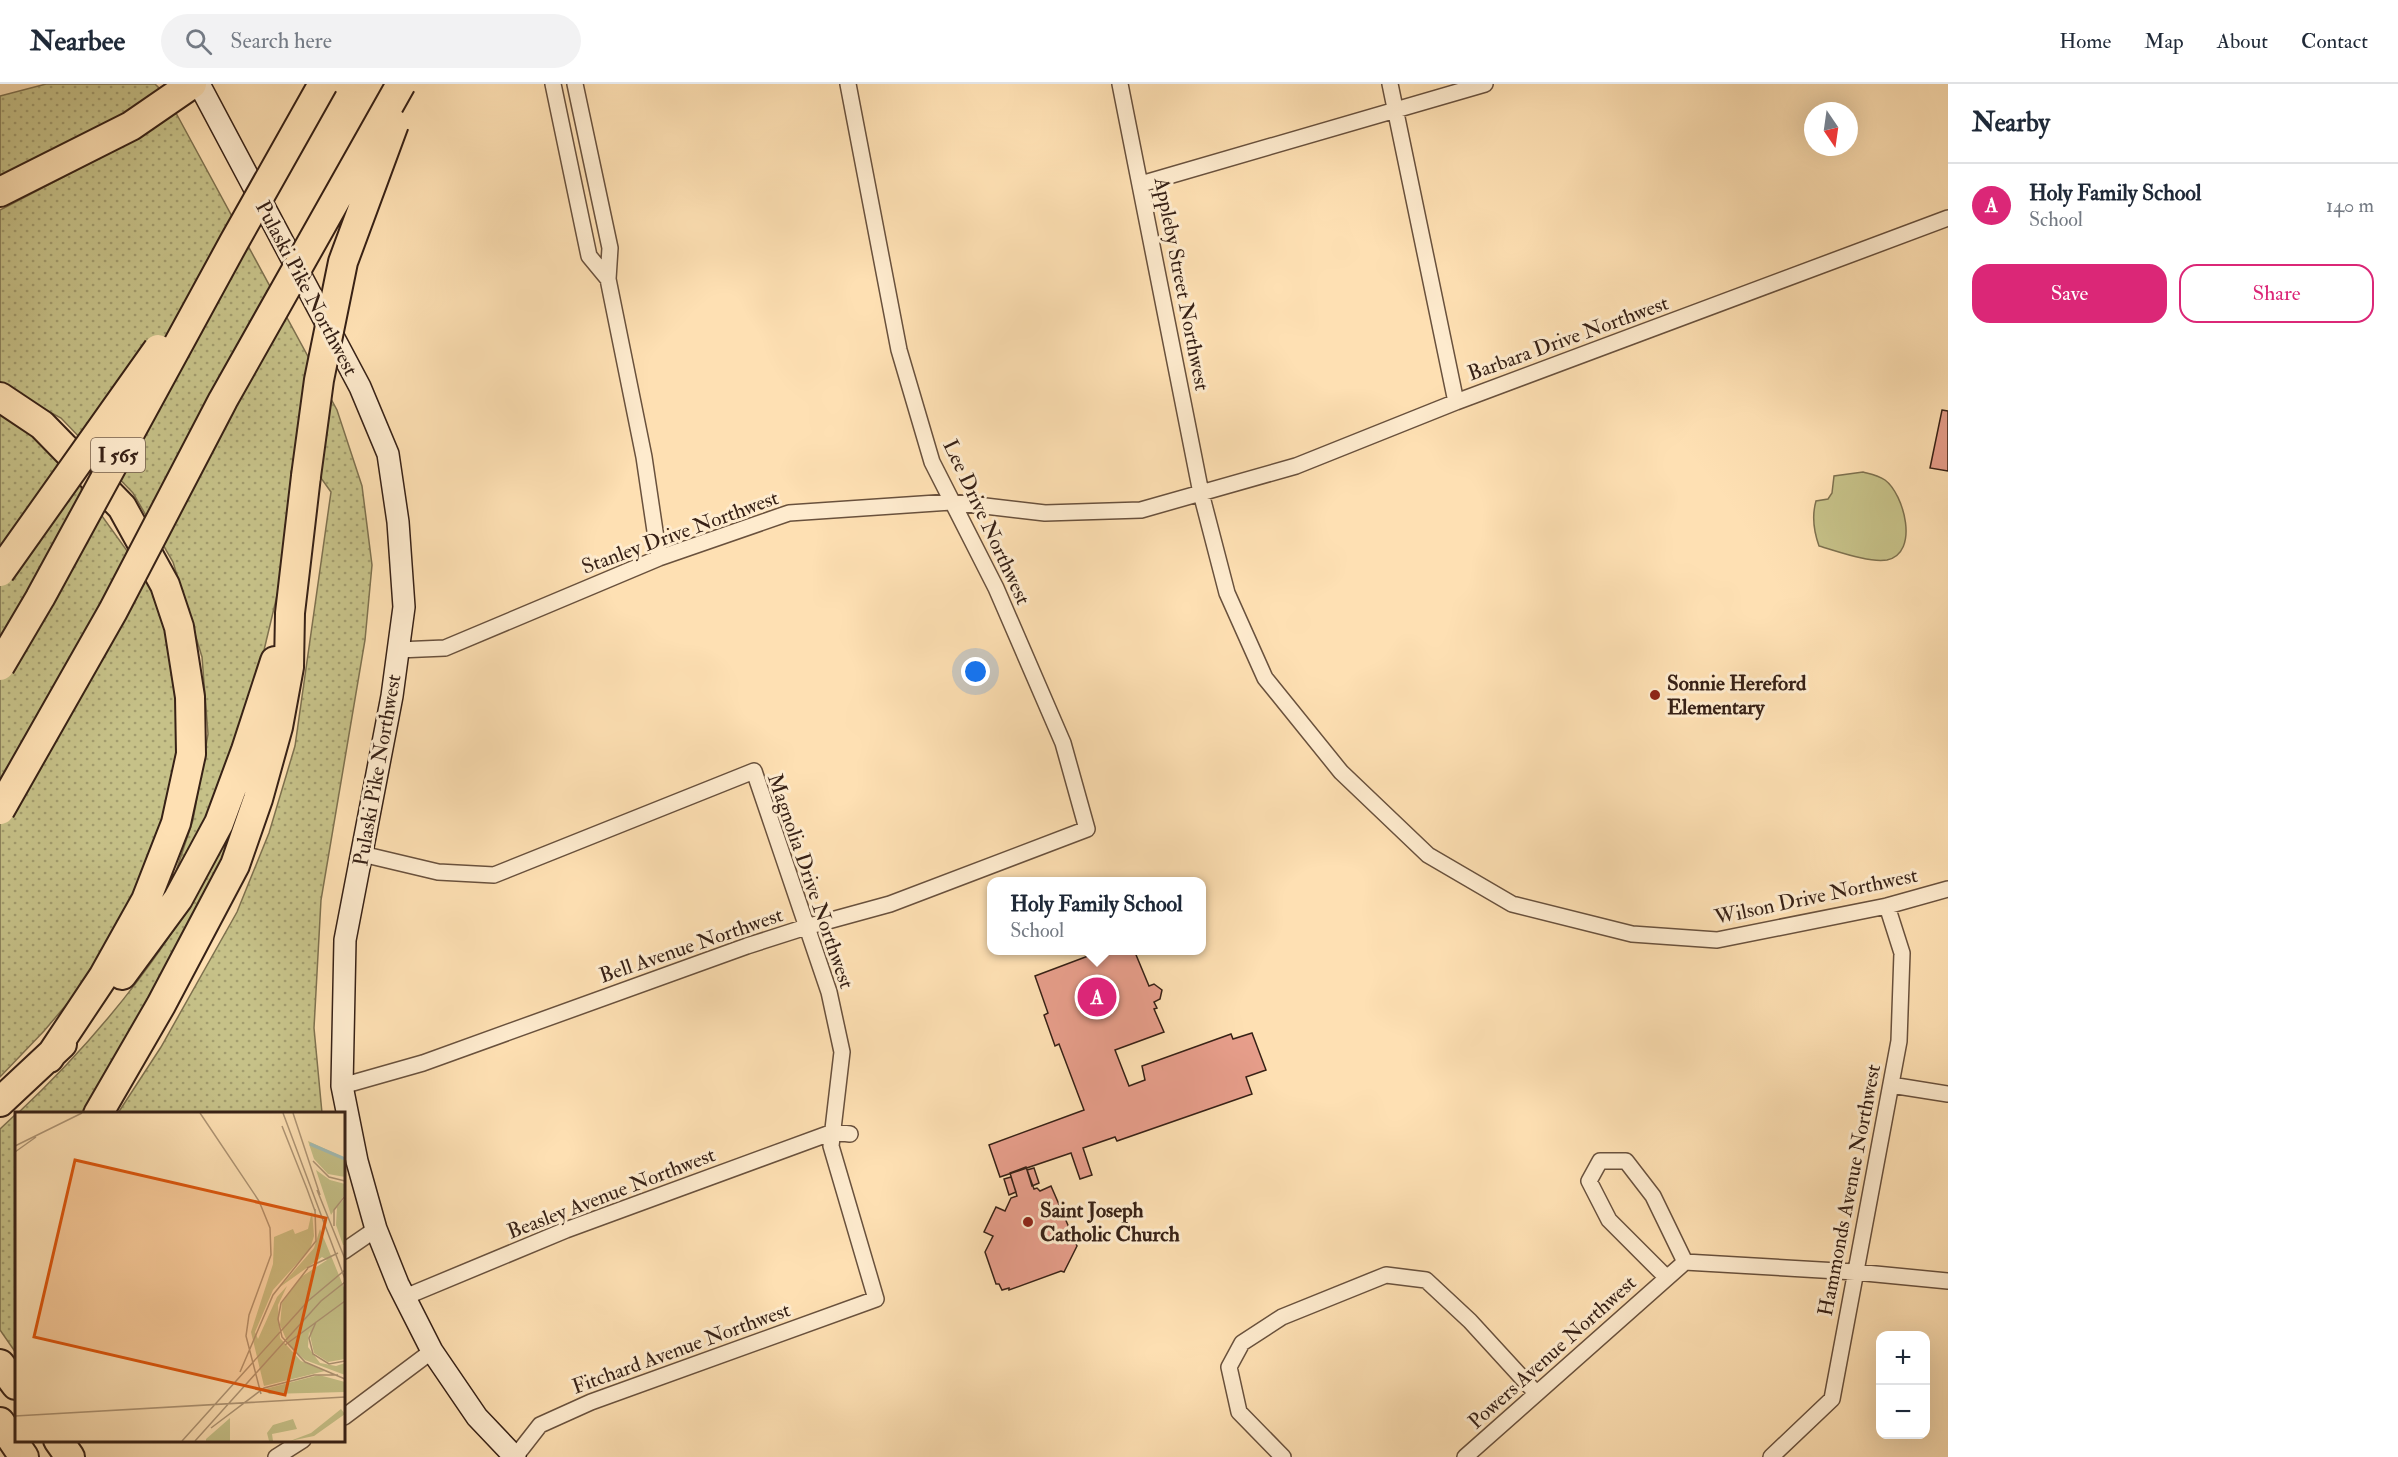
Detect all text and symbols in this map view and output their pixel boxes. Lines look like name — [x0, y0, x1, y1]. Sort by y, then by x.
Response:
search box — [161, 14, 581, 68]
text: Nearbee — [30, 24, 125, 59]
icon: search — [182, 25, 215, 58]
text: Search here — [230, 27, 332, 55]
text: Home — [2059, 28, 2111, 55]
text: Map — [2144, 28, 2184, 55]
text: About — [2217, 28, 2268, 55]
text: Contact — [2301, 28, 2368, 55]
north arrow — [1804, 102, 1858, 156]
text: Nearby — [1972, 107, 2050, 139]
street label: Appleby Street Northwest — [1147, 174, 1215, 393]
text: Holy Family School — [2029, 179, 2201, 207]
text: A — [1985, 193, 1998, 218]
text: 140 m — [2326, 193, 2374, 218]
street label: Pulaski Pike Northwest — [249, 196, 364, 381]
text: School — [2029, 207, 2083, 232]
button: Save — [1972, 264, 2167, 323]
button: Share — [2179, 264, 2374, 323]
street label: Barbara Drive Northwest — [1464, 289, 1673, 387]
street label: Lee Drive Northwest — [936, 435, 1037, 609]
road number: I 565 — [91, 438, 145, 472]
street label: Stanley Drive Northwest — [578, 484, 783, 581]
your location — [961, 657, 990, 686]
place label: Sonnie Hereford Elementary — [1667, 670, 1807, 721]
street label: Pulaski Pike Northwest — [347, 672, 408, 868]
marker: Sonnie Hereford Elementary — [1648, 688, 1662, 702]
street label: Magnolia Drive Northwest — [761, 770, 860, 993]
street label: Wilson Drive Northwest — [1711, 862, 1920, 931]
popup — [987, 877, 1206, 955]
text: Holy Family School — [1010, 890, 1183, 918]
street label: Bell Avenue Northwest — [596, 901, 787, 990]
text: School — [1010, 918, 1064, 943]
pin: A — [1078, 974, 1116, 1020]
street label: Hammonds Avenue Northwest — [1812, 1062, 1887, 1318]
inset map — [15, 1112, 345, 1442]
street label: Beasley Avenue Northwest — [503, 1141, 719, 1246]
place label: Saint Joseph Catholic Church — [1040, 1197, 1180, 1248]
marker: Saint Joseph Catholic Church — [1021, 1215, 1035, 1229]
street label: Powers Avenue Northwest — [1463, 1270, 1642, 1435]
street label: Fitchard Avenue Northwest — [568, 1296, 794, 1401]
map controls — [1876, 1331, 1930, 1439]
button: + — [1876, 1331, 1930, 1385]
button: − — [1876, 1385, 1930, 1439]

